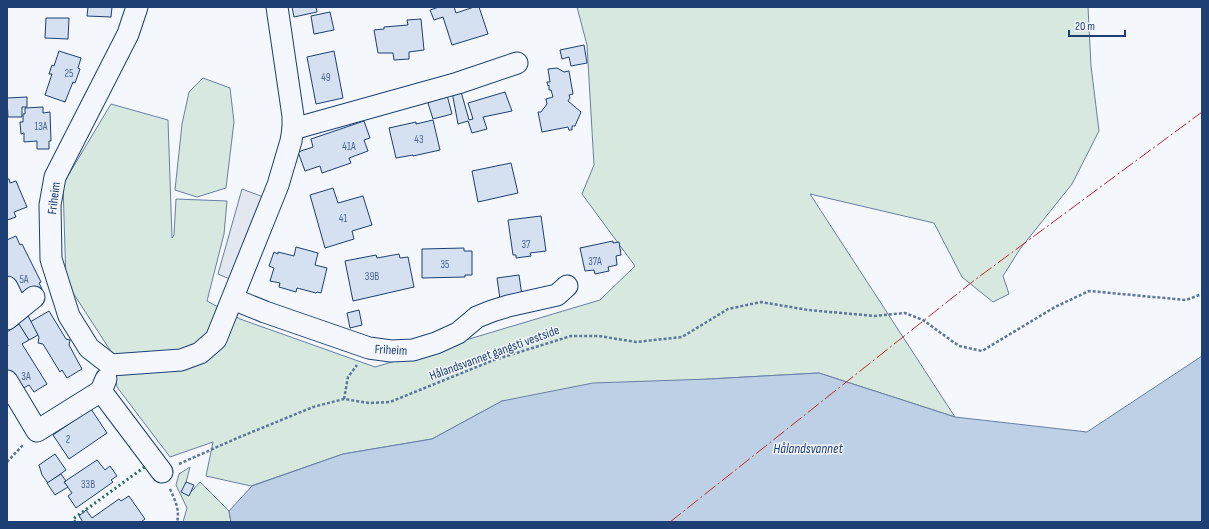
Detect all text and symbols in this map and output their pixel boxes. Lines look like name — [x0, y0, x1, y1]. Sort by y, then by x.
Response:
scale bar — [1069, 12, 1125, 38]
text: 20 m — [1075, 19, 1095, 34]
house number: 25 — [65, 67, 73, 80]
house number: 49 — [321, 71, 331, 84]
house number: 13A — [34, 120, 48, 133]
house number: 43 — [414, 133, 424, 146]
house number: 41A — [342, 140, 356, 153]
street label: Friheim — [44, 181, 64, 215]
house number: 41 — [339, 212, 347, 225]
house number: 37 — [521, 238, 531, 251]
house number: 37A — [588, 255, 602, 268]
house number: 35 — [440, 258, 450, 271]
house number: 39B — [365, 270, 379, 283]
house number: 5A — [19, 273, 29, 286]
street label: Hålandsvannet gangsti vestside — [427, 322, 562, 384]
street label: Friheim — [374, 341, 408, 359]
house number: 3A — [21, 370, 31, 383]
house number: 2 — [66, 433, 71, 446]
water label: Hålandsvannet — [773, 440, 843, 457]
house number: 33B — [81, 478, 95, 491]

